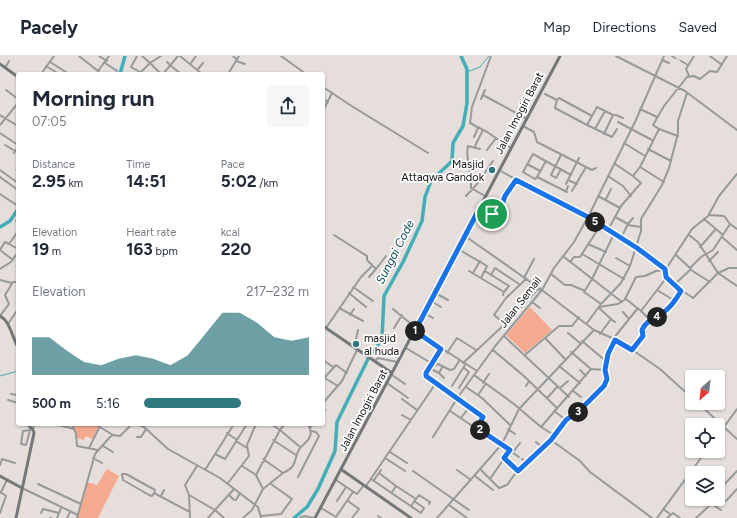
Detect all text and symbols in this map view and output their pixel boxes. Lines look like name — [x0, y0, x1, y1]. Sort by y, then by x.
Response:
text: Pacely — [20, 16, 78, 39]
text: Map — [543, 19, 571, 36]
text: Directions — [593, 19, 656, 36]
text: Saved — [678, 19, 717, 36]
street label: Jalan Imogiri Barat — [492, 70, 546, 156]
text: Morning run — [32, 85, 155, 112]
button: share — [267, 85, 309, 127]
text: 07:05 — [32, 114, 66, 129]
text: Distance — [32, 158, 75, 171]
text: Time — [126, 158, 150, 171]
text: Pace — [221, 158, 244, 171]
place label: Masjid Attaqwa Gandok — [401, 158, 485, 184]
marker: Masjid Attaqwa Gandok — [487, 165, 497, 175]
text: 2.95 — [32, 171, 66, 191]
text: 14:51 — [126, 171, 166, 191]
text: 5:02 — [221, 171, 257, 191]
text: km — [66, 177, 83, 190]
text: /km — [257, 177, 278, 190]
pin — [475, 197, 509, 231]
icon: arrive — [481, 203, 503, 225]
pin: 5 — [585, 212, 605, 232]
text: 5 — [592, 215, 598, 228]
water label: Sungai Code — [373, 217, 417, 286]
text: Elevation — [32, 226, 77, 239]
text: Heart rate — [126, 226, 176, 239]
text: kcal — [221, 226, 240, 239]
text: 19 — [32, 239, 49, 259]
text: 163 — [126, 239, 153, 259]
text: 220 — [221, 239, 251, 259]
text: m — [49, 245, 61, 258]
text: bpm — [153, 245, 178, 258]
street label: Jalan Semail — [497, 274, 544, 330]
text: Elevation — [32, 284, 85, 299]
text: 217–232 m — [246, 284, 309, 299]
pin: 4 — [647, 307, 667, 327]
text: 4 — [654, 310, 660, 323]
pin: 1 — [405, 321, 425, 341]
text: 1 — [413, 324, 417, 337]
place label: masjid al huda — [364, 332, 399, 358]
marker: masjid al huda — [351, 339, 361, 349]
street label: Jalan Imogiri Barat — [336, 367, 390, 453]
north arrow — [685, 370, 725, 410]
map controls — [685, 370, 725, 506]
text: 500 m — [32, 396, 71, 411]
text: 5:16 — [96, 396, 120, 411]
pin: 3 — [568, 402, 588, 422]
text: 3 — [575, 405, 581, 418]
button: locate — [685, 418, 725, 458]
pin: 2 — [470, 420, 490, 440]
text: 2 — [477, 423, 483, 436]
button: layers — [685, 466, 725, 506]

